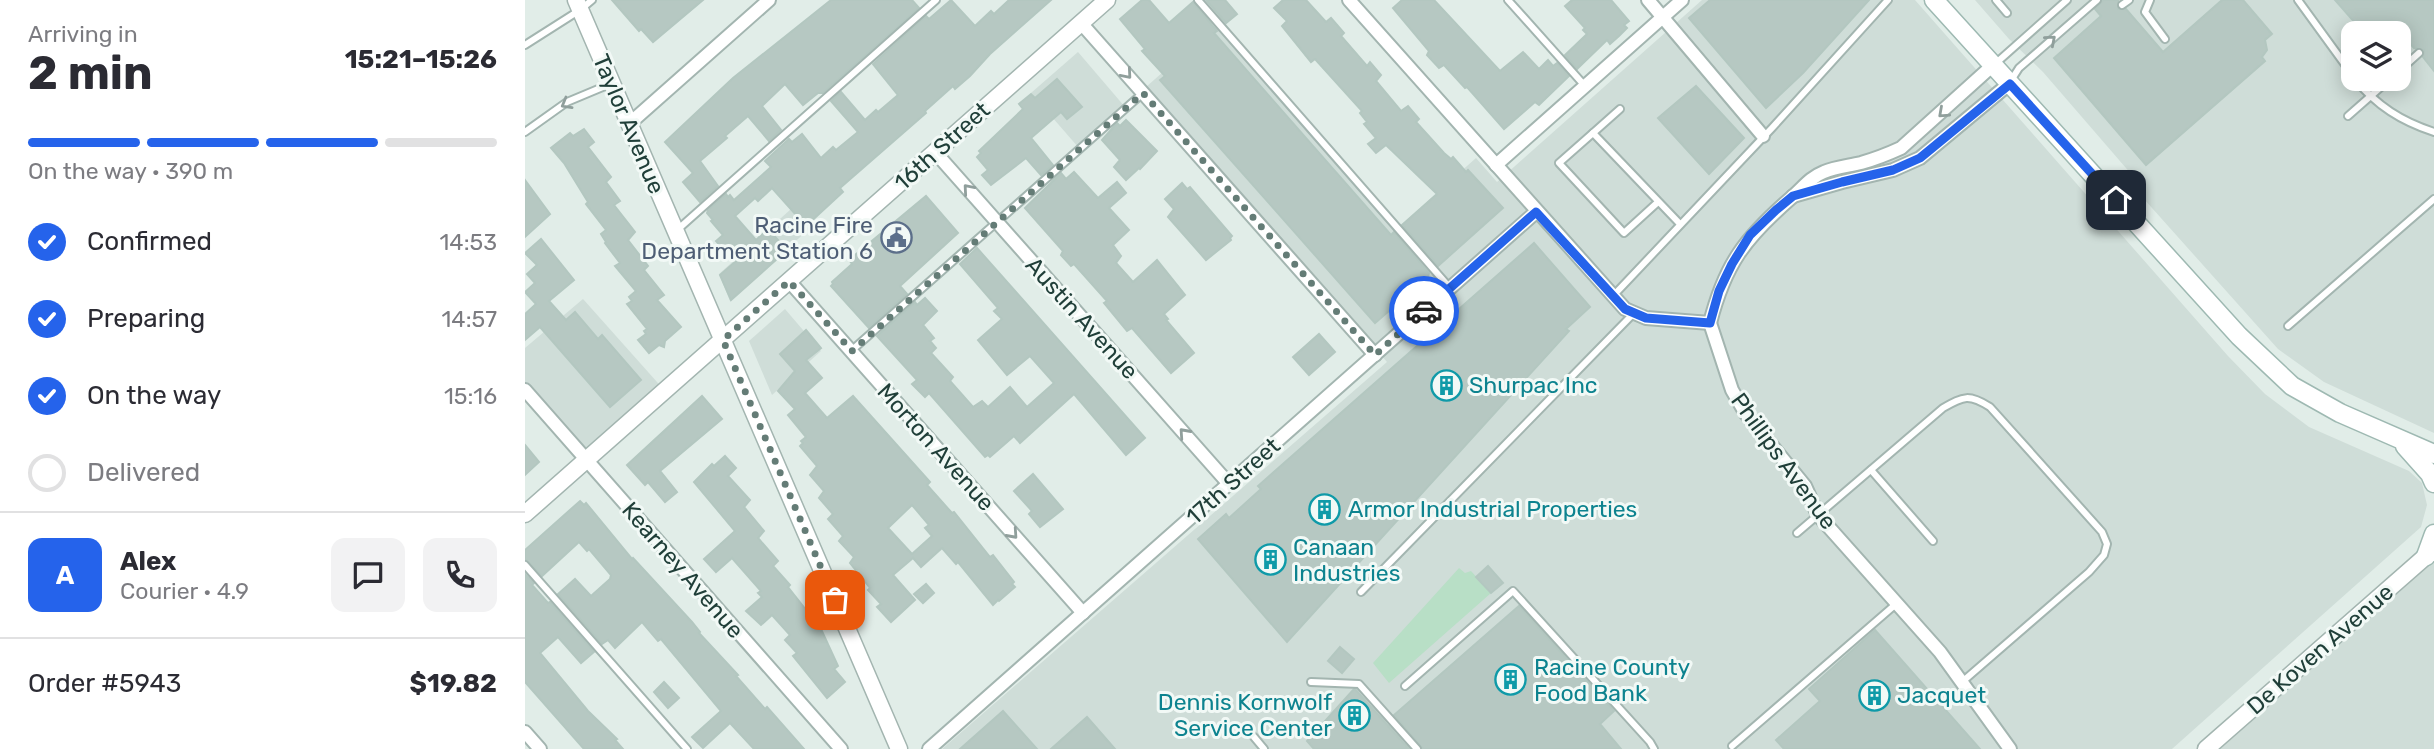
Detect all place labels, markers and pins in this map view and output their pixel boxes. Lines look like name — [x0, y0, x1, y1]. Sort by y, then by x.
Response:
pin — [2086, 170, 2146, 230]
place label: Racine Fire Department Station 6 — [641, 211, 873, 265]
public building icon: Racine Fire Department Station 6 — [879, 221, 913, 255]
building icon: Shurpac Inc — [1429, 368, 1463, 402]
place label: Shurpac Inc — [1469, 371, 1598, 399]
building icon: Armor Industrial Properties — [1308, 492, 1342, 526]
place label: Armor Industrial Properties — [1348, 495, 1637, 523]
place label: Canaan Industries — [1293, 533, 1400, 587]
building icon: Canaan Industries — [1253, 543, 1287, 577]
pin — [805, 570, 865, 630]
place label: Racine County Food Bank — [1534, 653, 1691, 707]
building icon: Racine County Food Bank — [1494, 663, 1528, 697]
building icon: Jacquet — [1857, 678, 1891, 712]
place label: Jacquet — [1897, 681, 1986, 709]
place label: Dennis Kornwolf Service Center — [1158, 688, 1332, 742]
building icon: Dennis Kornwolf Service Center — [1338, 698, 1372, 732]

